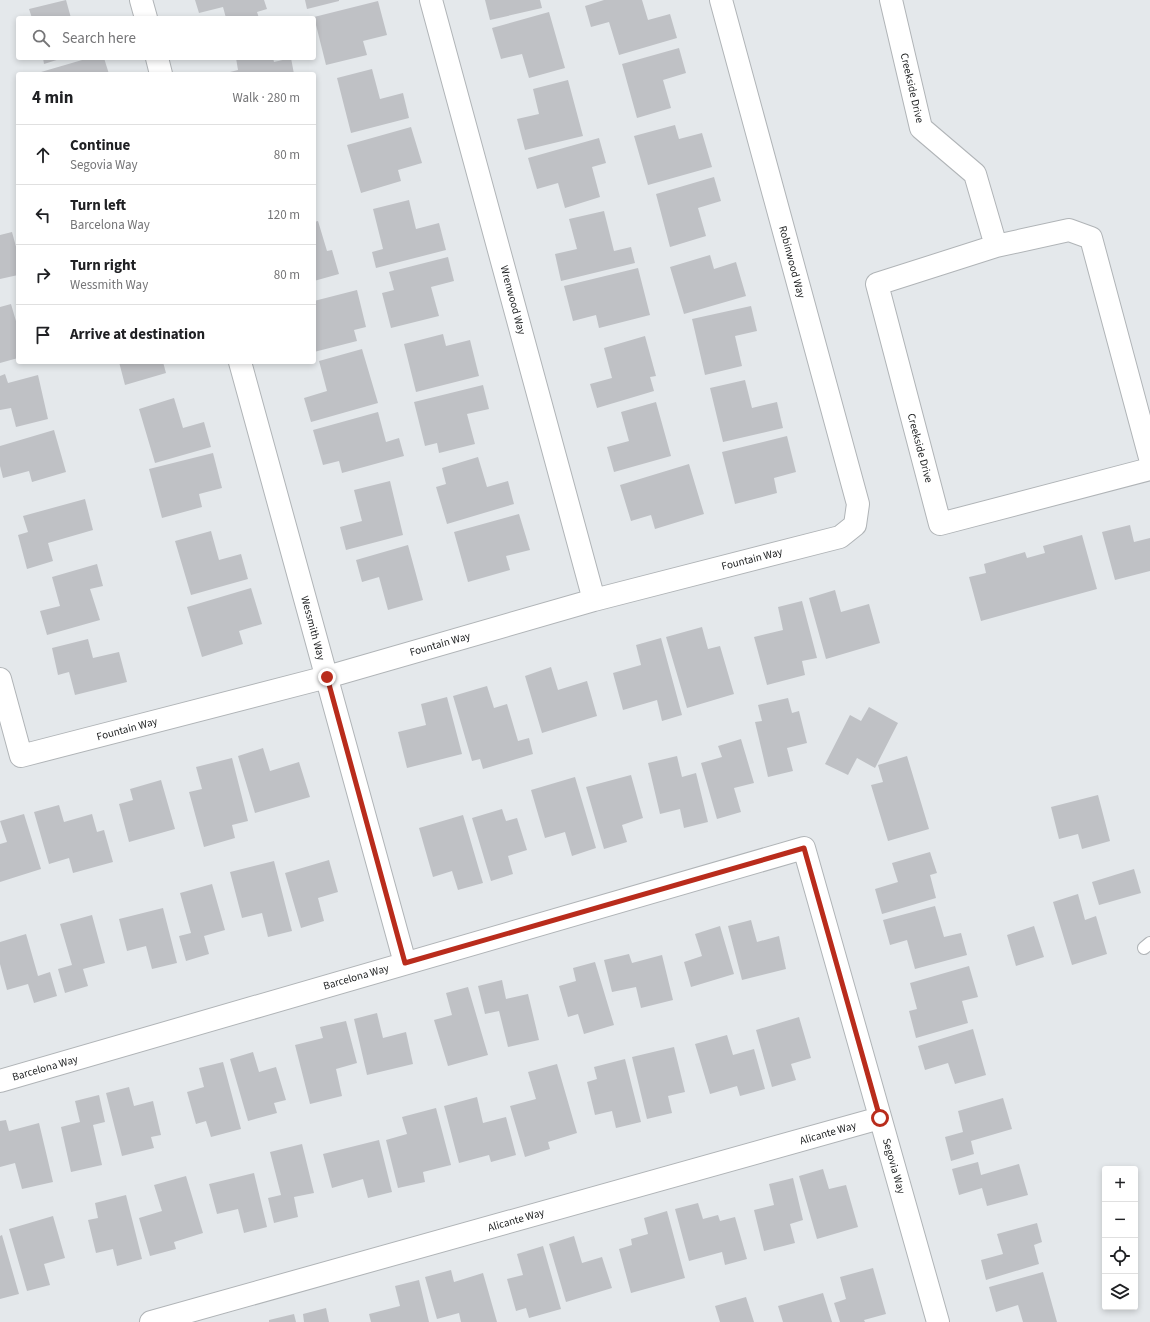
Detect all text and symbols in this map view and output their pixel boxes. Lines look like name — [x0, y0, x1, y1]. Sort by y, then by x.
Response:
search box — [16, 16, 316, 60]
icon: search — [30, 27, 52, 49]
text: Search here — [62, 28, 136, 49]
street label: Creekside Drive — [897, 52, 927, 125]
text: 4 min — [32, 86, 73, 110]
text: Walk · 280 m — [232, 89, 300, 107]
text: Continue — [70, 135, 130, 156]
icon: ahead — [32, 144, 54, 166]
text: 80 m — [274, 146, 300, 164]
text: Segovia Way — [70, 156, 138, 174]
text: Turn left — [70, 195, 126, 216]
icon: left — [32, 204, 54, 226]
text: 120 m — [267, 206, 300, 224]
text: Barcelona Way — [70, 216, 150, 234]
street label: Robinwood Way — [775, 224, 809, 300]
text: Turn right — [70, 255, 136, 276]
icon: right — [32, 264, 54, 286]
street label: Wrenwood Way — [497, 264, 529, 336]
text: 80 m — [274, 266, 300, 284]
text: Wessmith Way — [70, 276, 148, 294]
icon: arrive — [32, 324, 54, 346]
text: Arrive at destination — [70, 324, 205, 345]
street label: Creekside Drive — [904, 412, 937, 485]
street label: Fountain Way — [720, 544, 784, 574]
street label: Wessmith Way — [297, 594, 329, 662]
street label: Fountain Way — [408, 628, 472, 660]
route end — [318, 668, 336, 686]
street label: Fountain Way — [95, 714, 159, 744]
street label: Barcelona Way — [321, 960, 391, 994]
street label: Barcelona Way — [10, 1051, 80, 1085]
route start — [871, 1109, 889, 1127]
street label: Alicante Way — [798, 1118, 858, 1148]
street label: Segovia Way — [879, 1136, 909, 1196]
map controls — [1102, 1166, 1138, 1310]
button: + — [1102, 1166, 1138, 1202]
button: − — [1102, 1202, 1138, 1238]
street label: Alicante Way — [486, 1205, 546, 1235]
button: locate — [1102, 1238, 1138, 1274]
button: layers — [1102, 1274, 1138, 1310]

